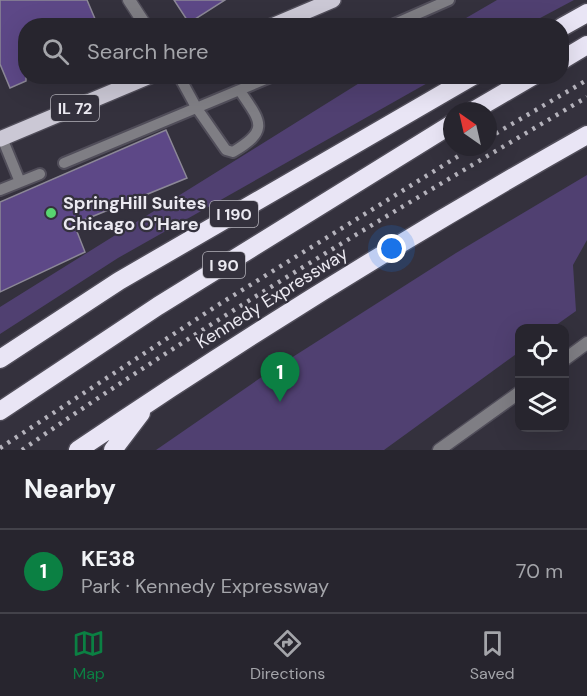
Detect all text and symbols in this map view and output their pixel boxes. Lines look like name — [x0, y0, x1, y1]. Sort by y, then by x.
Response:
search box — [18, 18, 569, 84]
icon: search — [39, 35, 72, 68]
text: Search here — [87, 37, 208, 66]
road number: IL 72 — [51, 95, 99, 121]
north arrow — [443, 102, 497, 156]
place label: SpringHill Suites Chicago O'Hare — [63, 191, 206, 236]
road number: I 190 — [210, 201, 258, 227]
marker: SpringHill Suites Chicago O'Hare — [44, 206, 58, 220]
your location — [377, 234, 406, 263]
street label: Kennedy Expressway — [192, 242, 352, 354]
road number: I 90 — [203, 252, 245, 278]
map controls — [515, 324, 569, 432]
button: locate — [515, 324, 569, 378]
pin: 1 — [260, 352, 300, 402]
button: layers — [515, 378, 569, 432]
text: Nearby — [24, 472, 116, 506]
text: KE38 — [81, 544, 135, 573]
text: 1 — [40, 558, 47, 584]
text: 70 m — [516, 558, 563, 584]
text: Park · Kennedy Expressway — [81, 573, 329, 599]
tab: Map — [72, 627, 105, 684]
tab: Directions — [250, 627, 325, 684]
tab: Saved — [470, 627, 515, 684]

